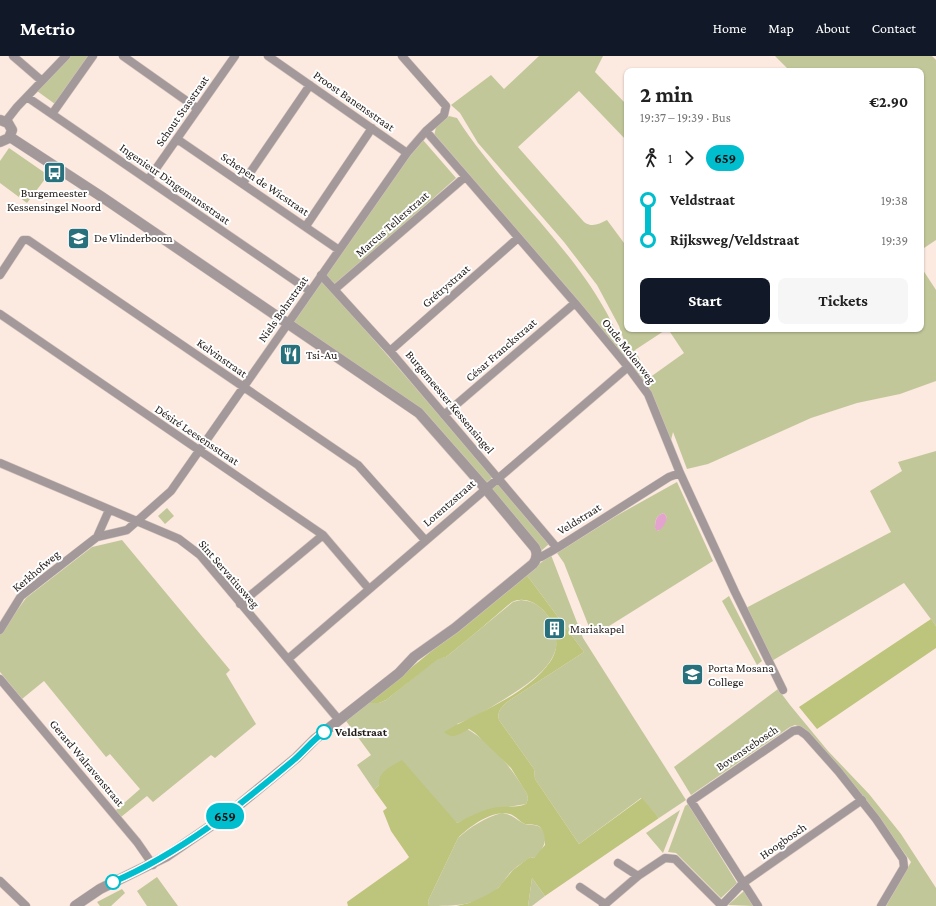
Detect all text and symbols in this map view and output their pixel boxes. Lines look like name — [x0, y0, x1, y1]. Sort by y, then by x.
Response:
text: Metrio — [20, 18, 75, 39]
text: Home — [713, 20, 746, 36]
text: Map — [768, 20, 794, 36]
text: About — [816, 20, 850, 36]
text: Contact — [872, 20, 916, 36]
street label: Proost Banensstraat — [311, 68, 398, 135]
street label: Schout Stasstraat — [152, 72, 212, 149]
text: 2 min — [640, 82, 693, 107]
text: €2.90 — [869, 94, 908, 110]
text: 19:37 – 19:39 · Bus — [640, 110, 731, 125]
street label: Ingenieur Dingemansstraat — [117, 141, 234, 228]
icon: walk — [640, 147, 662, 169]
icon: forward — [678, 147, 700, 169]
street label: Schepen de Wicstraat — [218, 149, 313, 219]
text: 659 — [714, 150, 736, 166]
text: 1 — [668, 151, 672, 166]
bus stop icon: Burgemeester Kessensingel Noord — [41, 159, 67, 185]
place label: Burgemeester Kessensingel Noord — [7, 186, 102, 214]
street label: Marcus Tellerstraat — [352, 188, 432, 260]
text: Veldstraat — [670, 192, 735, 208]
text: 19:38 — [881, 193, 908, 208]
school or university icon: De Vlinderboom — [66, 225, 92, 251]
place label: De Vlinderboom — [94, 231, 173, 245]
text: Rijksweg/Veldstraat — [670, 232, 799, 248]
text: 19:39 — [881, 233, 908, 248]
street label: Grétrystraat — [419, 261, 473, 310]
street label: Niels Bohrstraat — [255, 272, 312, 345]
button: Start — [640, 278, 770, 324]
button: Tickets — [778, 278, 908, 324]
street label: César Franckstraat — [463, 315, 540, 385]
street label: Oude Molenweg — [599, 316, 659, 387]
street label: Kelvinstraat — [194, 336, 251, 381]
restaurant icon: Tsi-Au — [278, 342, 304, 368]
place label: Tsi-Au — [306, 348, 338, 362]
street label: Burgemeester Kessensingel — [403, 348, 497, 456]
street label: Désiré Leesensstraat — [152, 402, 242, 469]
street label: Lorentzstraat — [420, 476, 479, 529]
street label: Veldstraat — [555, 500, 604, 538]
street label: Sint Servatiusweg — [196, 537, 262, 611]
street label: Kerkhofweg — [9, 547, 63, 595]
building icon: Mariakapel — [542, 616, 568, 642]
place label: Mariakapel — [570, 622, 624, 636]
place label: Porta Mosana College — [708, 661, 774, 689]
school or university icon: Porta Mosana College — [680, 662, 706, 688]
street label: Gerard Walravenstraat — [47, 717, 128, 810]
street label: Bovenstebosch — [713, 722, 781, 774]
marker: Veldstraat — [316, 724, 332, 740]
place label: Veldstraat — [334, 725, 388, 739]
line badge: 659 — [202, 803, 248, 829]
text: 659 — [214, 808, 236, 824]
street label: Hoogbosch — [757, 820, 809, 862]
unlabelled marker — [105, 874, 121, 890]

